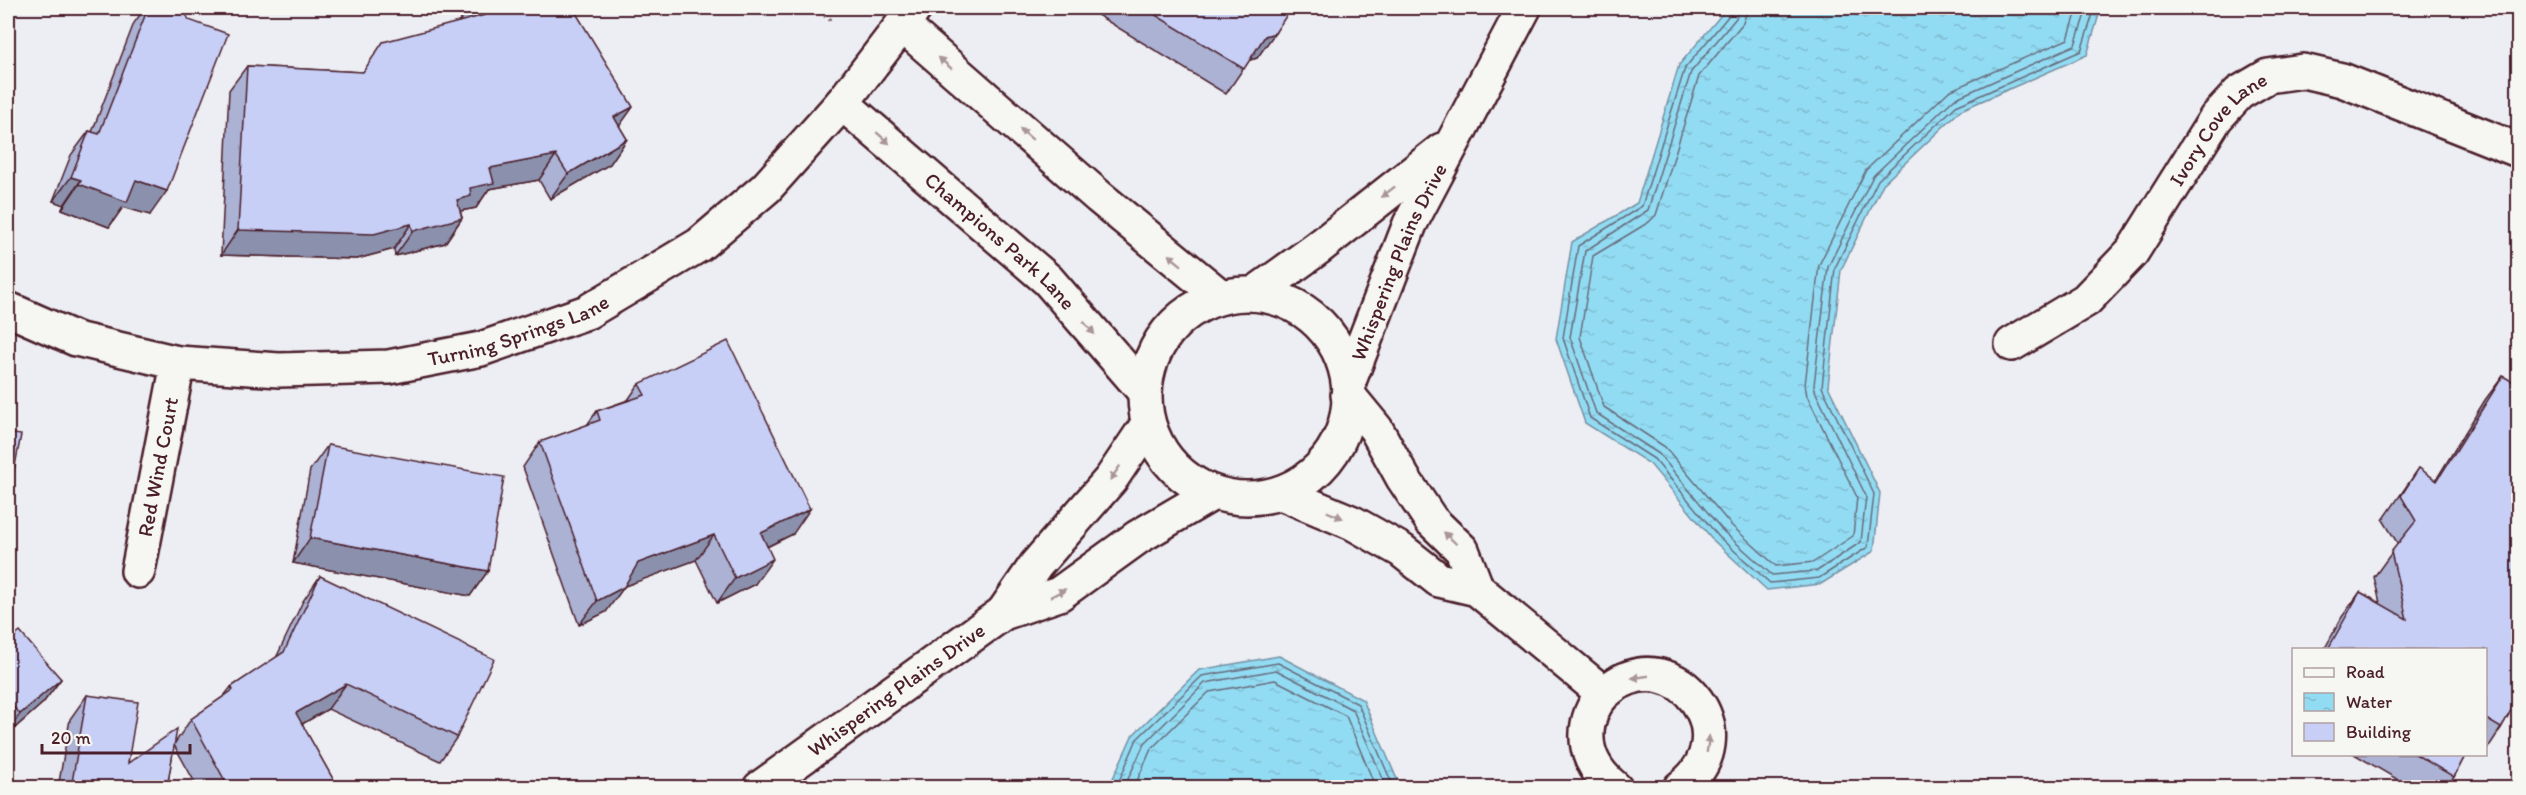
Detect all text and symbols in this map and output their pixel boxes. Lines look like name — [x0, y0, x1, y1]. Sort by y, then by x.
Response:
one-way arrow — [937, 56, 952, 70]
street label: Ivory Cove Lane — [2164, 66, 2271, 190]
one-way arrow — [1019, 128, 1034, 141]
one-way arrow — [875, 131, 890, 144]
street label: Whispering Plains Drive — [1345, 159, 1452, 364]
street label: Champions Park Lane — [920, 167, 1081, 315]
one-way arrow — [1381, 186, 1396, 198]
one-way arrow — [1167, 253, 1183, 266]
street label: Turning Springs Lane — [425, 289, 613, 371]
one-way arrow — [1083, 320, 1096, 336]
street label: Red Wind Court — [132, 395, 183, 539]
one-way arrow — [1109, 464, 1121, 480]
one-way arrow — [1326, 510, 1344, 520]
one-way arrow — [1443, 532, 1458, 545]
one-way arrow — [1049, 588, 1067, 598]
street label: Whispering Plains Drive — [802, 617, 990, 762]
legend — [2292, 648, 2487, 756]
text: Road — [2346, 661, 2385, 683]
one-way arrow — [1630, 672, 1649, 681]
text: Water — [2346, 691, 2392, 713]
scale bar — [42, 717, 190, 755]
text: Building — [2346, 721, 2412, 743]
text: 20 m — [51, 727, 91, 749]
one-way arrow — [1703, 734, 1712, 753]

